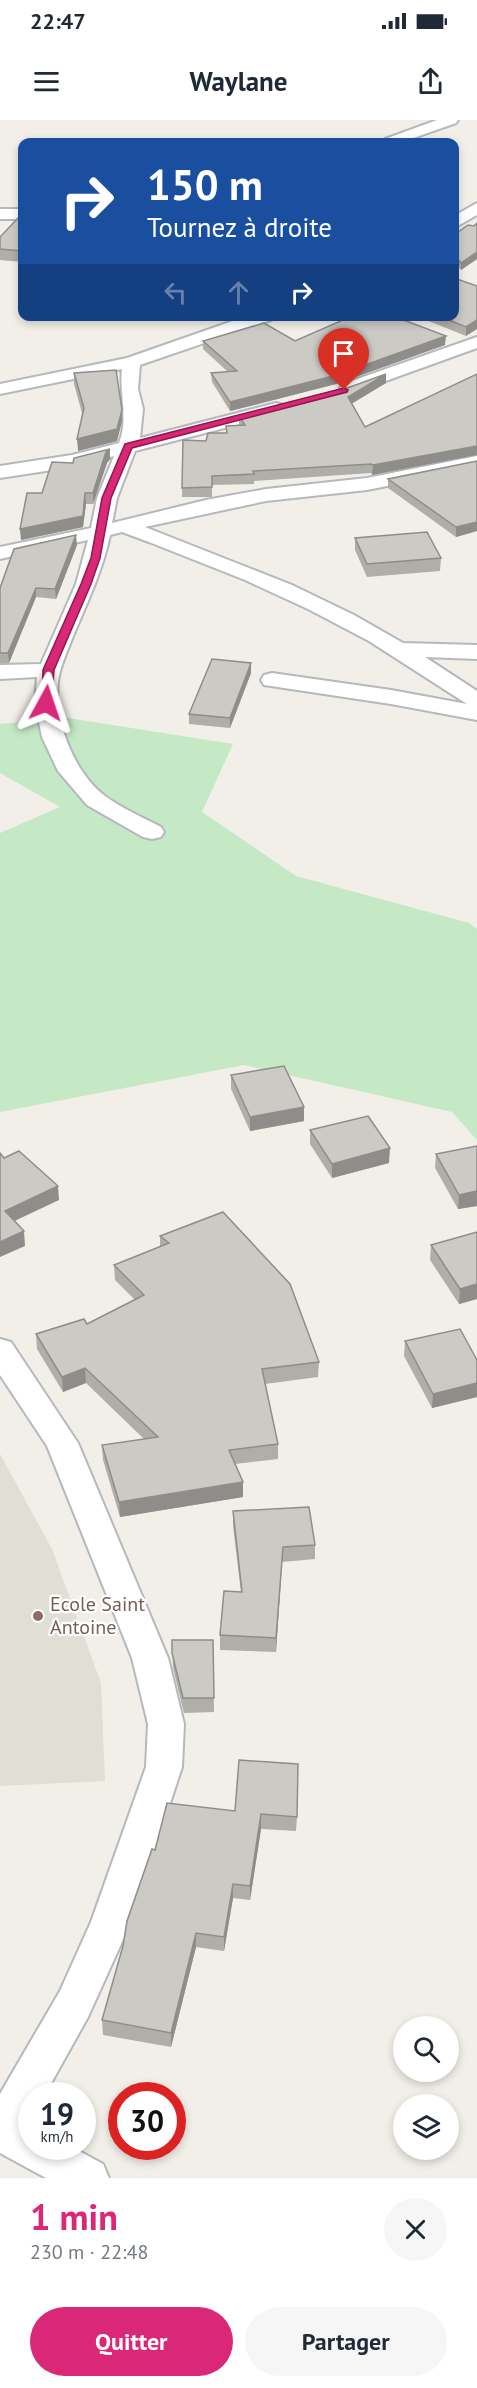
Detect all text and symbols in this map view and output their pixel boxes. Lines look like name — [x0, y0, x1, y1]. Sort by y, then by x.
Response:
text: 22:47 — [30, 7, 86, 35]
text: Waylane — [189, 64, 288, 98]
icon: menu — [30, 65, 63, 98]
icon: share — [414, 65, 447, 98]
text: 150 m — [147, 157, 263, 212]
icon: right — [48, 162, 126, 240]
text: Tournez à droite — [147, 210, 332, 244]
icon: left — [159, 276, 192, 309]
icon: ahead — [222, 276, 255, 309]
icon: right — [285, 276, 318, 309]
pin — [318, 328, 369, 390]
icon: arrive — [327, 337, 360, 370]
position arrow — [14, 671, 78, 735]
place label: Ecole Saint Antoine — [50, 1591, 145, 1640]
marker: Ecole Saint Antoine — [31, 1609, 45, 1623]
map controls — [393, 2016, 459, 2160]
button: search — [393, 2016, 459, 2082]
speed limit sign: 30 — [108, 2082, 186, 2160]
text: 19 — [40, 2094, 74, 2133]
button: layers — [393, 2094, 459, 2160]
text: km/h — [41, 2127, 73, 2146]
text: 1 min — [30, 2193, 118, 2240]
button: close — [384, 2198, 447, 2261]
text: 230 m · 22:48 — [30, 2239, 148, 2265]
button: Quitter — [30, 2307, 233, 2376]
button: Partager — [245, 2307, 447, 2376]

